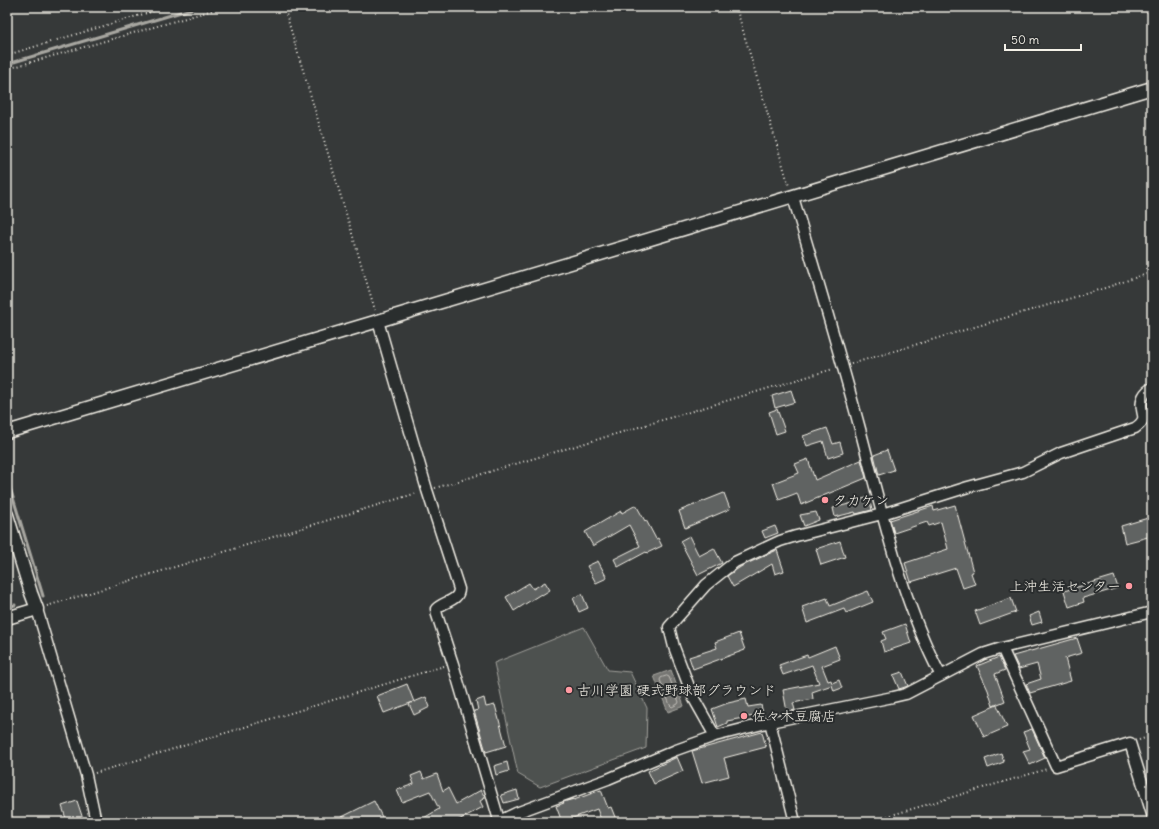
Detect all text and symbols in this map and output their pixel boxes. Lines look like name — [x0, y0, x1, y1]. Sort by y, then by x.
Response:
scale bar — [1005, 26, 1081, 52]
text: 50 m — [1011, 32, 1040, 47]
place label: タカケン — [833, 491, 889, 509]
marker: タカケン — [820, 495, 830, 505]
place label: 上沖生活センター — [1010, 577, 1121, 595]
marker: 上沖生活センター — [1124, 581, 1134, 591]
place label: 古川学園 硬式野球部グラウンド — [577, 681, 776, 699]
marker: 古川学園 硬式野球部グラウンド — [564, 685, 574, 695]
place label: 佐々木豆腐店 — [752, 707, 836, 725]
marker: 佐々木豆腐店 — [739, 711, 749, 721]

